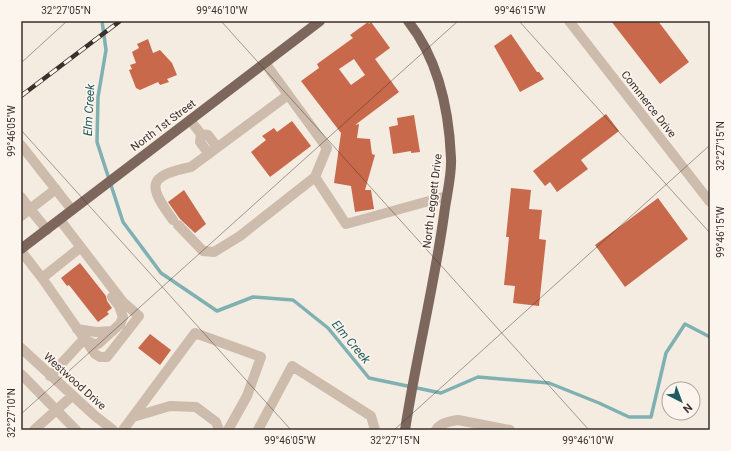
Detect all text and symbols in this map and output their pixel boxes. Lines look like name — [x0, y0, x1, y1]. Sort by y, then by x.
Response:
text: 32°27'05"N — [41, 5, 91, 16]
text: 99°46'10"W — [196, 5, 248, 16]
text: 99°46'15"W — [494, 5, 546, 16]
street label: Commerce Drive — [618, 68, 679, 140]
water label: Elm Creek — [81, 82, 97, 136]
street label: North 1st Street — [128, 97, 199, 154]
text: 99°46'05"W — [6, 105, 17, 157]
text: 32°27'15"N — [715, 121, 726, 171]
street label: North Leggett Drive — [420, 153, 445, 249]
text: 99°46'15"W — [715, 206, 726, 258]
water label: Elm Creek — [329, 317, 374, 367]
street label: Westwood Drive — [41, 350, 109, 413]
north arrow — [661, 381, 701, 421]
text: 32°27'10"N — [6, 388, 17, 438]
text: N — [680, 401, 695, 416]
text: 99°46'05"W — [264, 435, 316, 446]
text: 32°27'15"N — [370, 435, 420, 446]
text: 99°46'10"W — [562, 435, 614, 446]

